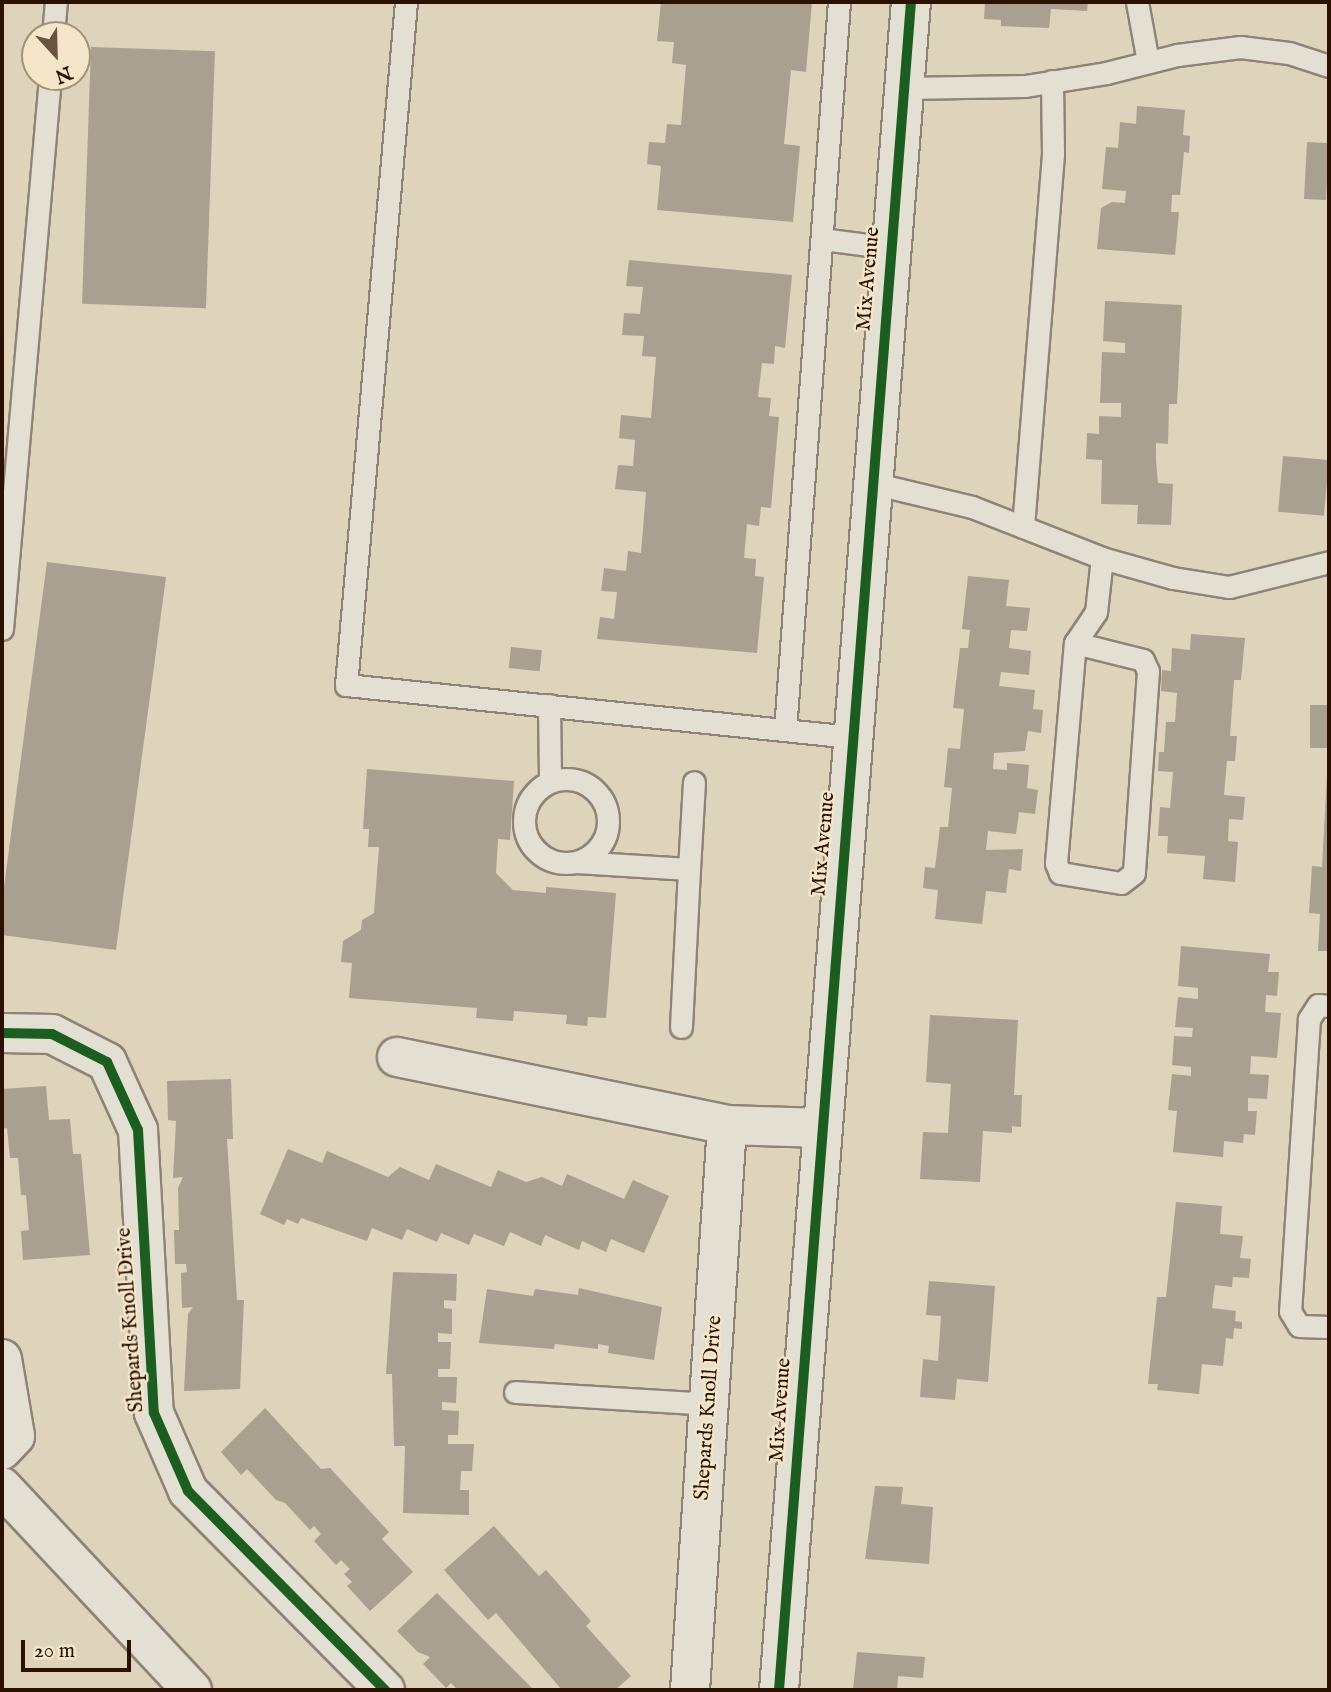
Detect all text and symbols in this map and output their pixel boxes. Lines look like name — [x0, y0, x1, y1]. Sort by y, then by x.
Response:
north arrow — [21, 21, 91, 91]
text: N — [51, 59, 75, 88]
street label: Mix Avenue — [852, 226, 886, 332]
street label: Mix Avenue — [807, 791, 841, 897]
street label: Shepards Knoll Drive — [112, 1227, 150, 1413]
street label: Shepards Knoll Drive — [690, 1315, 728, 1501]
street label: Mix Avenue — [765, 1357, 797, 1463]
scale bar — [24, 1626, 135, 1670]
text: 20 m — [34, 1638, 75, 1665]

